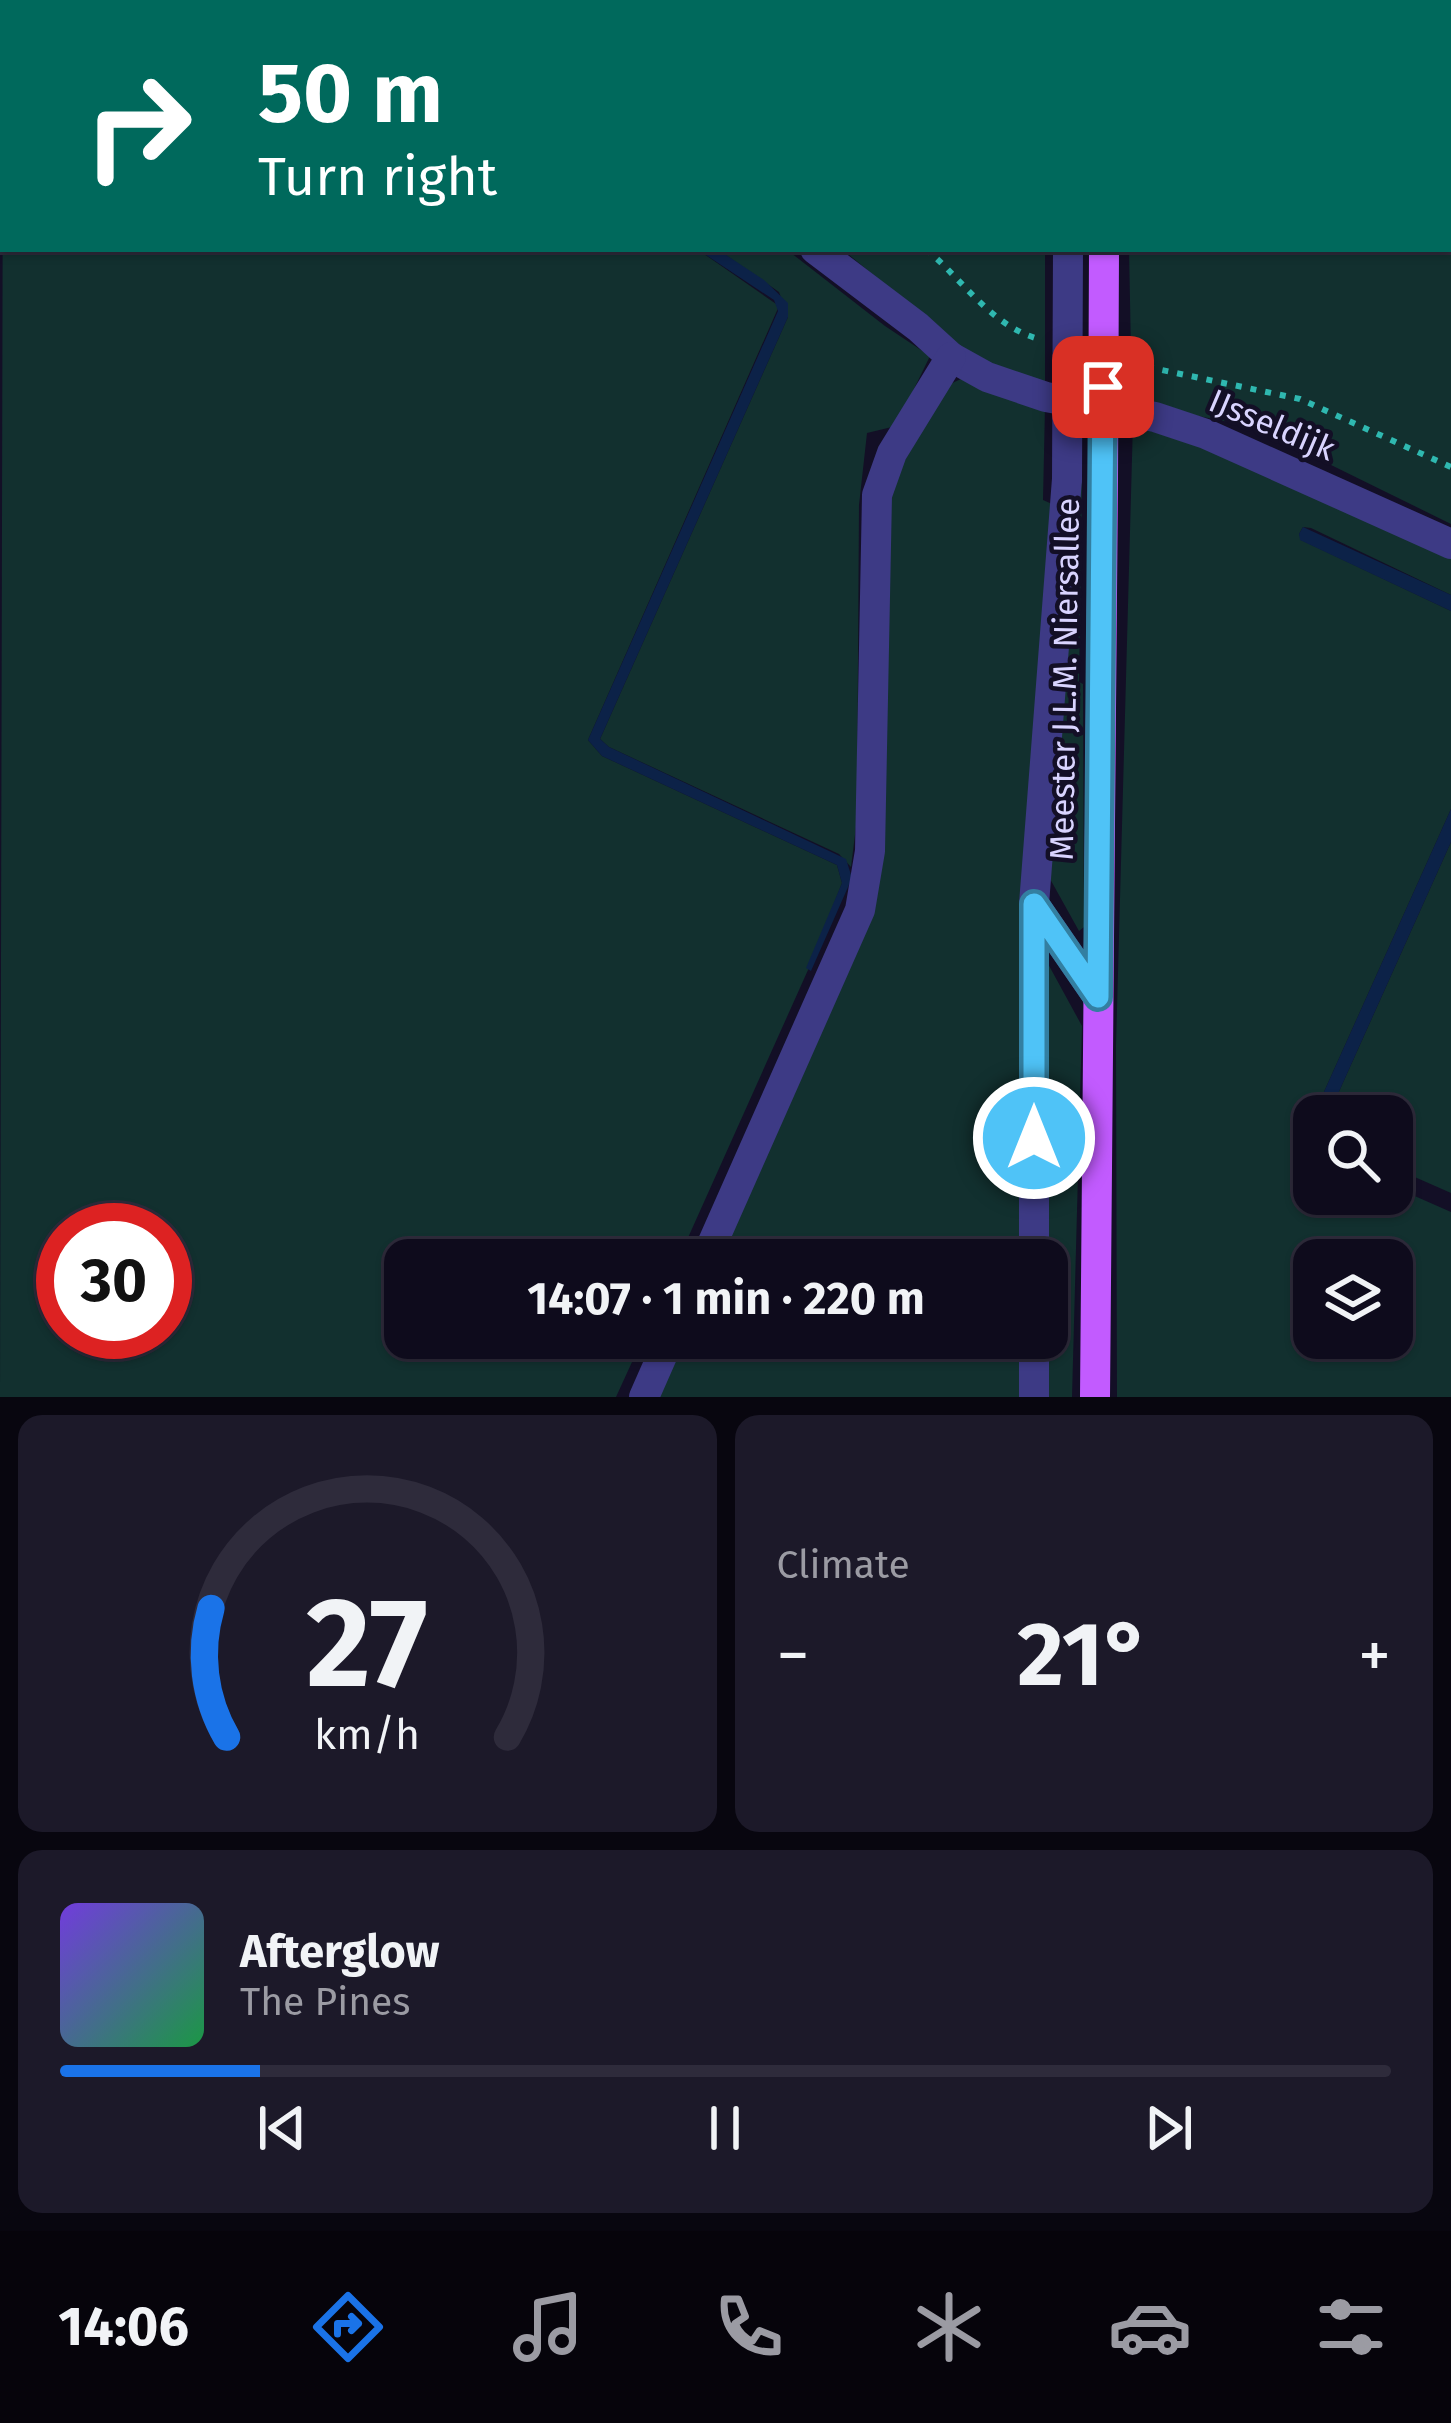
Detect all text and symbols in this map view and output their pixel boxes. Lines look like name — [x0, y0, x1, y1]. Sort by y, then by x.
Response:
text: 50 m — [258, 43, 443, 144]
icon: right — [60, 48, 216, 204]
text: Turn right — [258, 145, 497, 209]
pin — [1052, 336, 1154, 438]
icon: arrive — [1070, 354, 1136, 420]
street label: IJsseldijk — [1203, 381, 1341, 469]
street label: Meester J.L.M. Niersallee — [1042, 497, 1088, 861]
position arrow — [971, 1075, 1097, 1201]
map controls — [1293, 1095, 1413, 1359]
button: search — [1293, 1095, 1413, 1215]
speed limit sign: 30 — [36, 1203, 192, 1359]
button: layers — [1293, 1239, 1413, 1359]
text: 14:07 · 1 min · 220 m — [527, 1272, 925, 1326]
text: Climate — [777, 1542, 910, 1588]
text: 27 — [306, 1569, 428, 1719]
text: 21° — [1017, 1601, 1150, 1709]
text: − — [777, 1616, 810, 1695]
text: + — [1358, 1616, 1391, 1695]
text: km/h — [314, 1708, 420, 1759]
text: Afterglow — [240, 1925, 439, 1979]
text: The Pines — [240, 1979, 411, 2025]
icon: previous — [249, 2095, 315, 2161]
icon: pause — [692, 2095, 758, 2161]
icon: next — [1136, 2095, 1202, 2161]
icon: directions — [306, 2285, 390, 2369]
icon: music — [506, 2285, 590, 2369]
icon: phone — [707, 2285, 791, 2369]
icon: climate — [907, 2285, 991, 2369]
icon: car — [1108, 2285, 1192, 2369]
icon: filters — [1309, 2285, 1393, 2369]
text: 14:06 — [58, 2295, 189, 2359]

